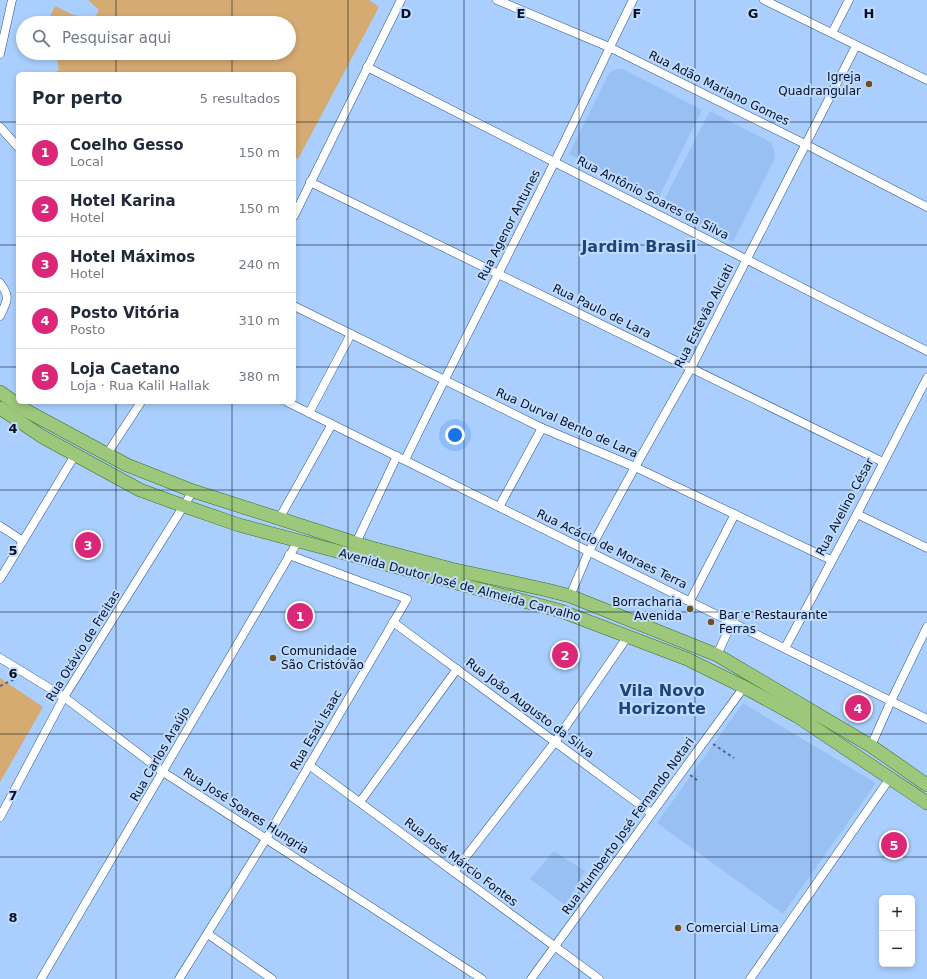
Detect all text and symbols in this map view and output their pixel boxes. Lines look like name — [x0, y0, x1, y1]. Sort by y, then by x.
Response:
text: D — [401, 6, 412, 21]
text: E — [517, 6, 525, 21]
text: F — [633, 6, 641, 21]
text: G — [748, 6, 758, 21]
text: H — [864, 6, 874, 21]
search box — [16, 16, 296, 60]
icon: search — [30, 27, 52, 49]
text: Pesquisar aqui — [62, 29, 171, 47]
street label: Rua Adão Mariano Gomes — [646, 48, 792, 128]
place label: Igreja Quadrangular — [778, 70, 861, 98]
marker: Igreja Quadrangular — [864, 79, 874, 89]
text: Por perto — [32, 88, 122, 108]
text: 5 resultados — [200, 91, 280, 106]
text: Coelho Gesso — [70, 136, 183, 154]
text: 1 — [40, 145, 50, 160]
text: 150 m — [238, 145, 280, 160]
text: Local — [70, 154, 104, 169]
street label: Rua Antônio Soares da Silva — [575, 154, 731, 242]
street label: Rua Agenor Antunes — [475, 167, 543, 283]
text: Hotel Karina — [70, 192, 176, 210]
text: 2 — [40, 201, 50, 216]
text: 150 m — [238, 201, 280, 216]
text: Hotel — [70, 210, 104, 225]
district label: Jardim Brasil — [580, 237, 697, 256]
text: Hotel Máximos — [70, 248, 195, 266]
text: 3 — [40, 257, 50, 272]
text: 240 m — [238, 257, 280, 272]
street label: Rua Estevão Alciati — [672, 262, 736, 370]
text: Hotel — [70, 266, 104, 281]
street label: Rua Paulo de Lara — [550, 281, 654, 341]
text: Posto Vitória — [70, 304, 180, 322]
text: 4 — [40, 313, 50, 328]
text: 310 m — [238, 313, 280, 328]
text: Posto — [70, 322, 105, 337]
text: Loja Caetano — [70, 360, 180, 378]
text: 5 — [40, 369, 50, 384]
text: 380 m — [238, 369, 280, 384]
text: Loja · Rua Kalil Hallak — [70, 378, 209, 393]
street label: Rua Durval Bento de Lara — [494, 385, 640, 461]
text: 4 — [8, 421, 18, 436]
your location — [445, 425, 465, 445]
street label: Rua Avelino César — [813, 456, 877, 558]
street label: Rua Acácio de Moraes Terra — [535, 506, 689, 592]
pin: 3 — [75, 530, 101, 560]
text: 5 — [8, 543, 18, 558]
street label: Avenida Doutor José de Almeida Carvalho — [337, 546, 583, 624]
street label: Rua Otávio de Freitas — [43, 588, 123, 704]
place label: Borracharia Avenida — [612, 595, 682, 623]
pin: 1 — [287, 601, 313, 631]
marker: Borracharia Avenida — [685, 604, 695, 614]
place label: Bar e Restaurante Ferras — [719, 608, 828, 636]
marker: Bar e Restaurante Ferras — [706, 617, 716, 627]
pin: 2 — [552, 640, 578, 670]
place label: Comunidade São Cristóvão — [281, 644, 364, 672]
marker: Comunidade São Cristóvão — [268, 653, 278, 663]
street label: Rua João Augusto da Silva — [463, 655, 597, 761]
text: 6 — [8, 666, 18, 681]
district label: Vila Novo Horizonte — [618, 681, 706, 718]
street label: Rua Esaú Isaac — [287, 687, 345, 773]
pin: 4 — [845, 693, 871, 723]
street label: Rua Carlos Araújo — [127, 704, 193, 804]
street label: Rua Humberto José Fernando Notari — [559, 735, 697, 917]
street label: Rua José Soares Hungria — [181, 765, 311, 857]
text: 7 — [8, 788, 18, 803]
street label: Rua José Márcio Fontes — [402, 815, 520, 909]
pin: 5 — [881, 830, 907, 860]
map controls — [879, 895, 915, 967]
button: + — [879, 895, 915, 931]
text: 8 — [8, 910, 18, 925]
place label: Comercial Lima — [686, 921, 779, 935]
marker: Comercial Lima — [673, 923, 683, 933]
button: − — [879, 931, 915, 967]

